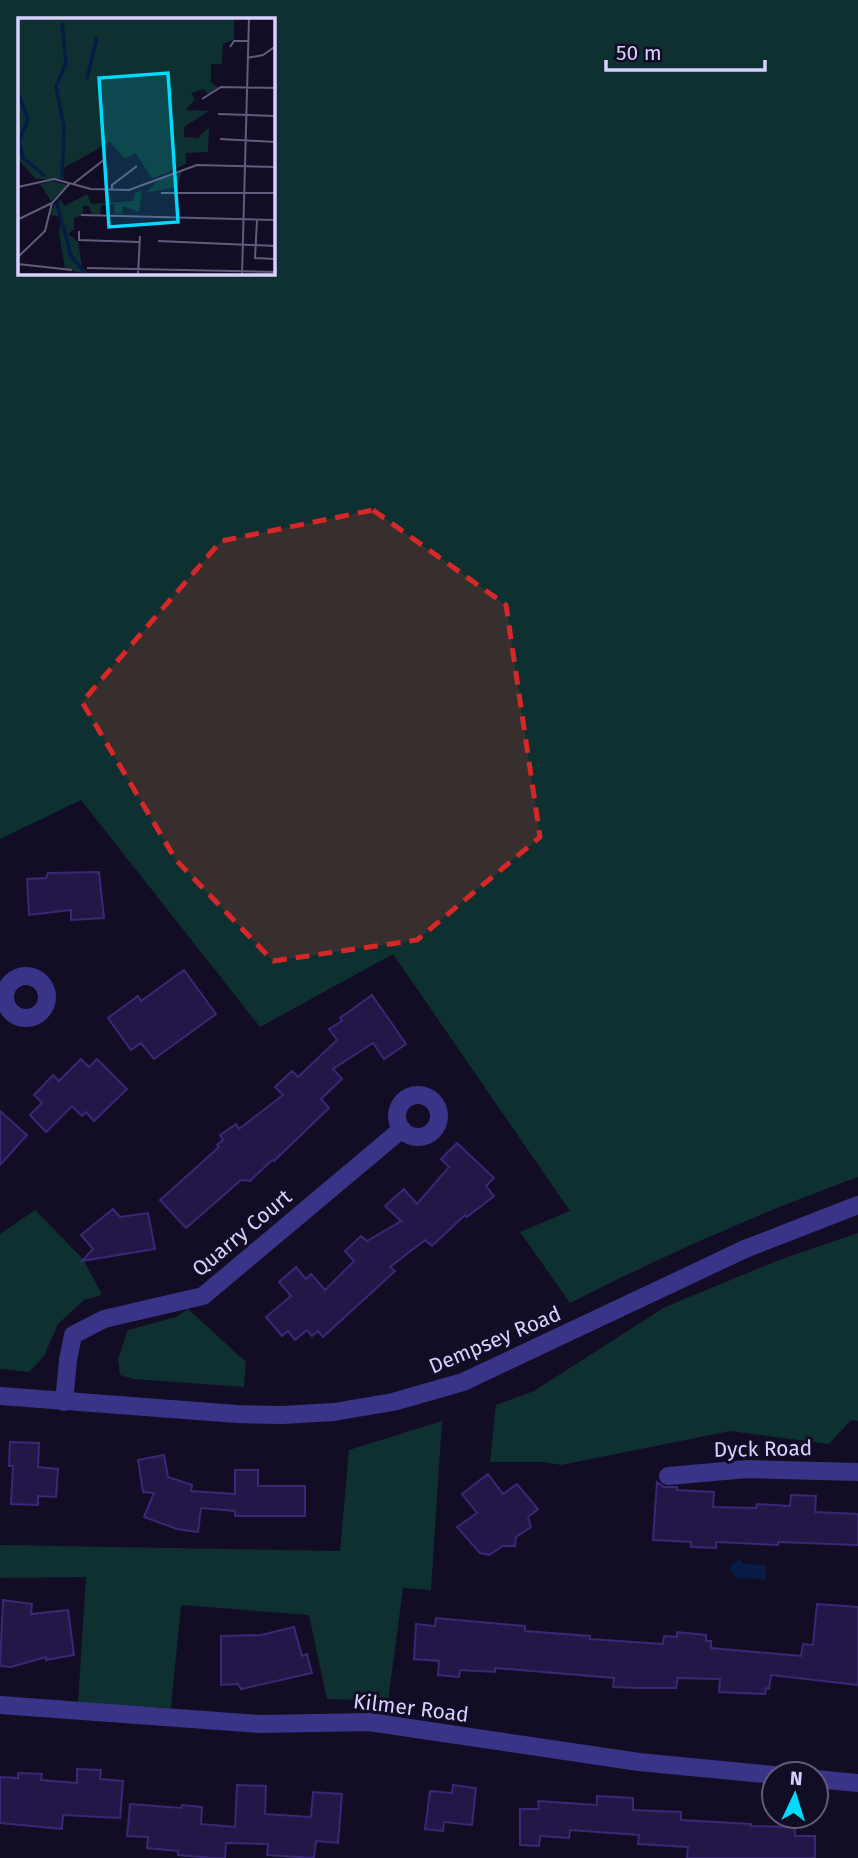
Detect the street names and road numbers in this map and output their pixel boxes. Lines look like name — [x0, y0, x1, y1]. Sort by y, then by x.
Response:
street label: Quarry Court — [187, 1184, 297, 1282]
street label: Dempsey Road — [425, 1300, 565, 1380]
street label: Dyck Road — [713, 1435, 813, 1463]
street label: Kilmer Road — [352, 1688, 470, 1728]

